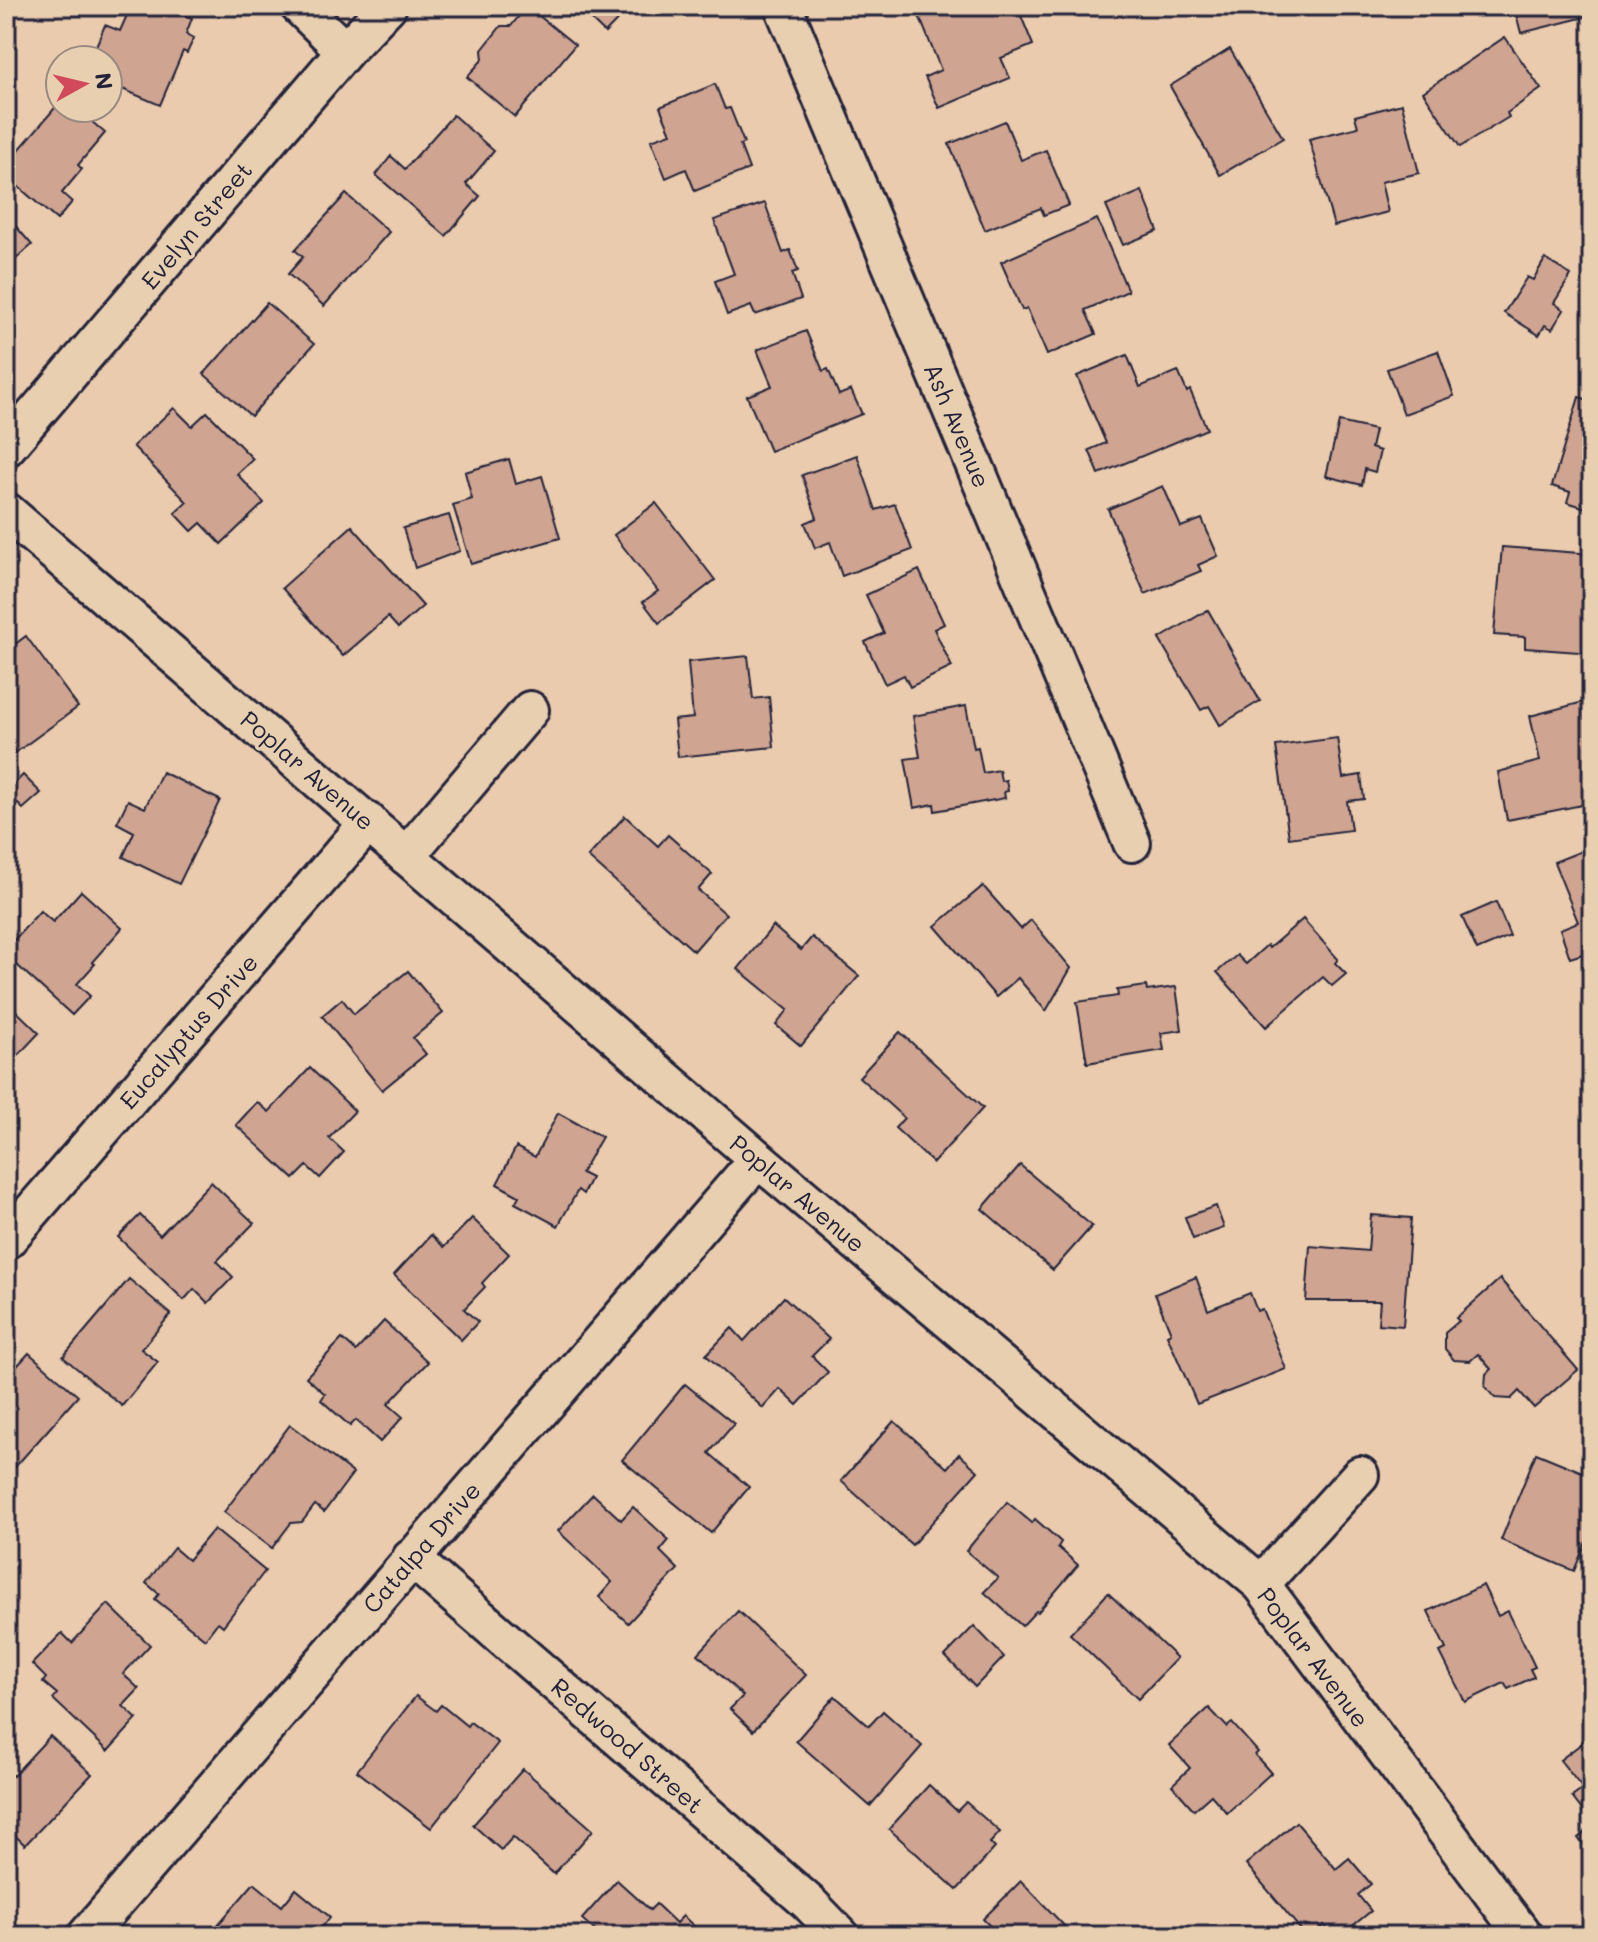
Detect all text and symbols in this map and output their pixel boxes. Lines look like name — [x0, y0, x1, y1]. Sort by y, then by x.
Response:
north arrow — [44, 44, 124, 124]
text: N — [89, 71, 120, 91]
street label: Evelyn Street — [134, 155, 258, 295]
street label: Ash Avenue — [918, 358, 998, 492]
street label: Poplar Avenue — [235, 703, 381, 837]
street label: Eucalyptus Drive — [112, 947, 264, 1115]
street label: Poplar Avenue — [724, 1127, 872, 1259]
street label: Catalpa Drive — [355, 1475, 487, 1619]
street label: Poplar Avenue — [1251, 1581, 1377, 1733]
street label: Redwood Street — [545, 1670, 711, 1820]

